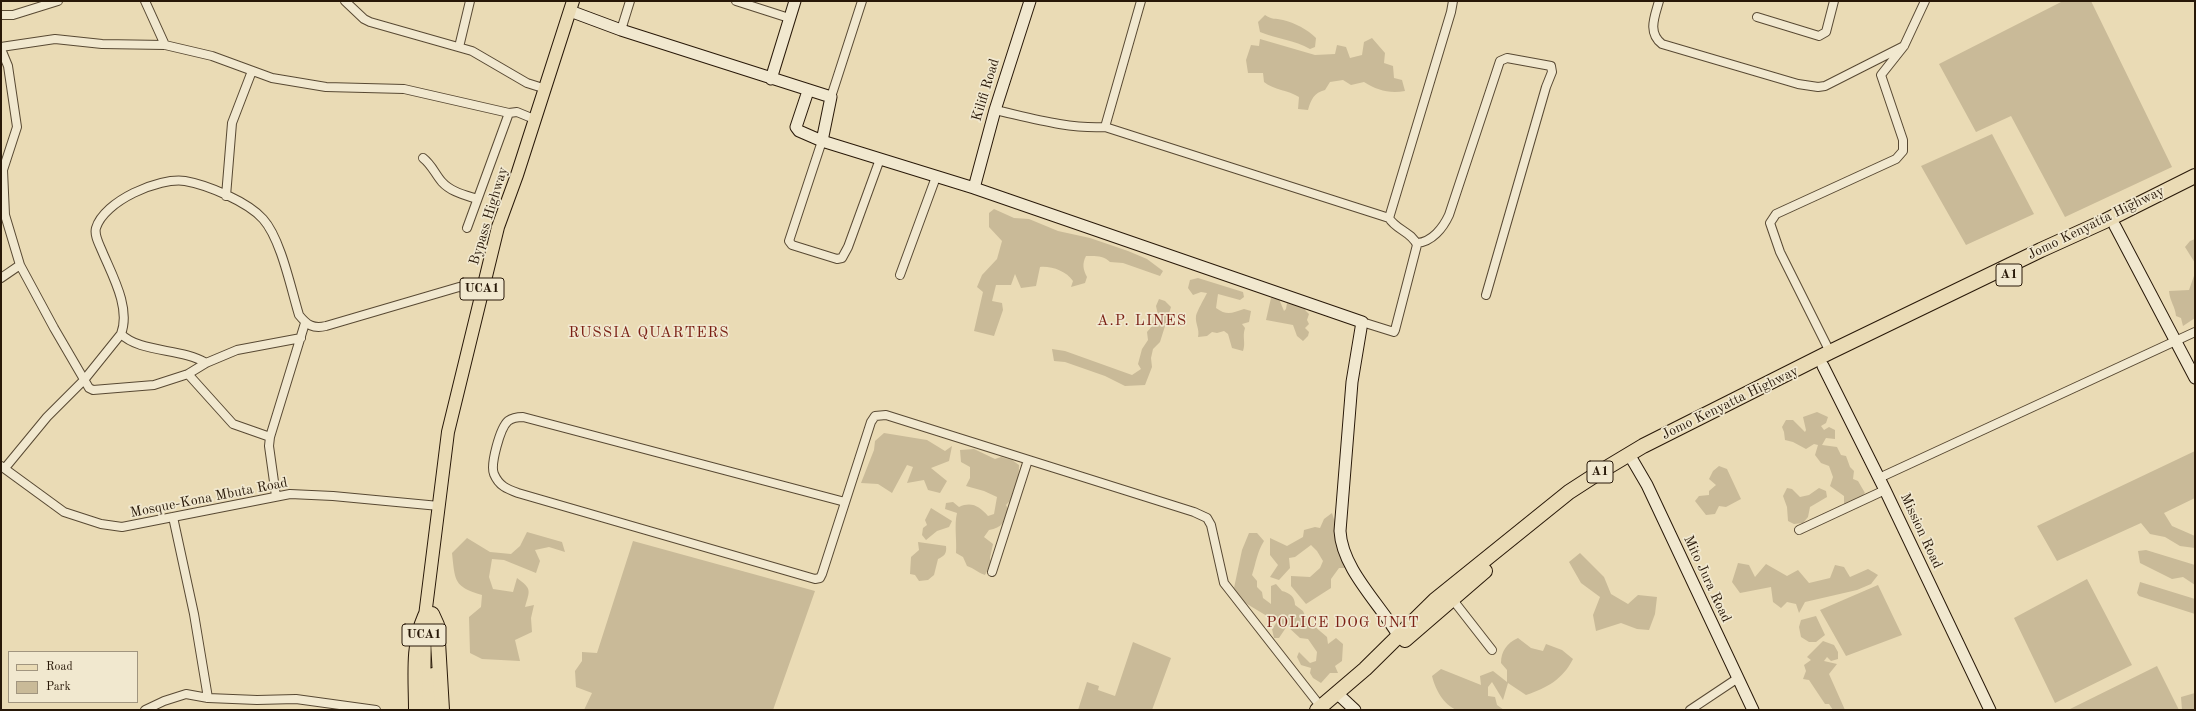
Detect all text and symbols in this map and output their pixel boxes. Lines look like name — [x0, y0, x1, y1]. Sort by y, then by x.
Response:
street label: Kilifi Road — [969, 57, 1003, 123]
street label: Bypass Highway — [466, 165, 512, 267]
street label: Jomo Kenyatta Highway — [2025, 183, 2167, 263]
road number: A1 — [1996, 264, 2022, 286]
road number: UCA1 — [460, 278, 504, 300]
district label: A.P. LINES — [1097, 312, 1187, 330]
district label: RUSSIA QUARTERS — [568, 324, 730, 342]
street label: Jomo Kenyatta Highway — [1659, 363, 1801, 443]
road number: A1 — [1587, 461, 1613, 483]
street label: Mosque-Kona Mbuta Road — [129, 474, 289, 522]
street label: Mission Road — [1896, 491, 1946, 571]
street label: Mito Jura Road — [1680, 533, 1734, 625]
district label: POLICE DOG UNIT — [1266, 614, 1420, 632]
road number: UCA1 — [402, 624, 446, 646]
legend — [8, 651, 138, 703]
text: Road — [46, 661, 73, 673]
text: Park — [46, 681, 71, 693]

